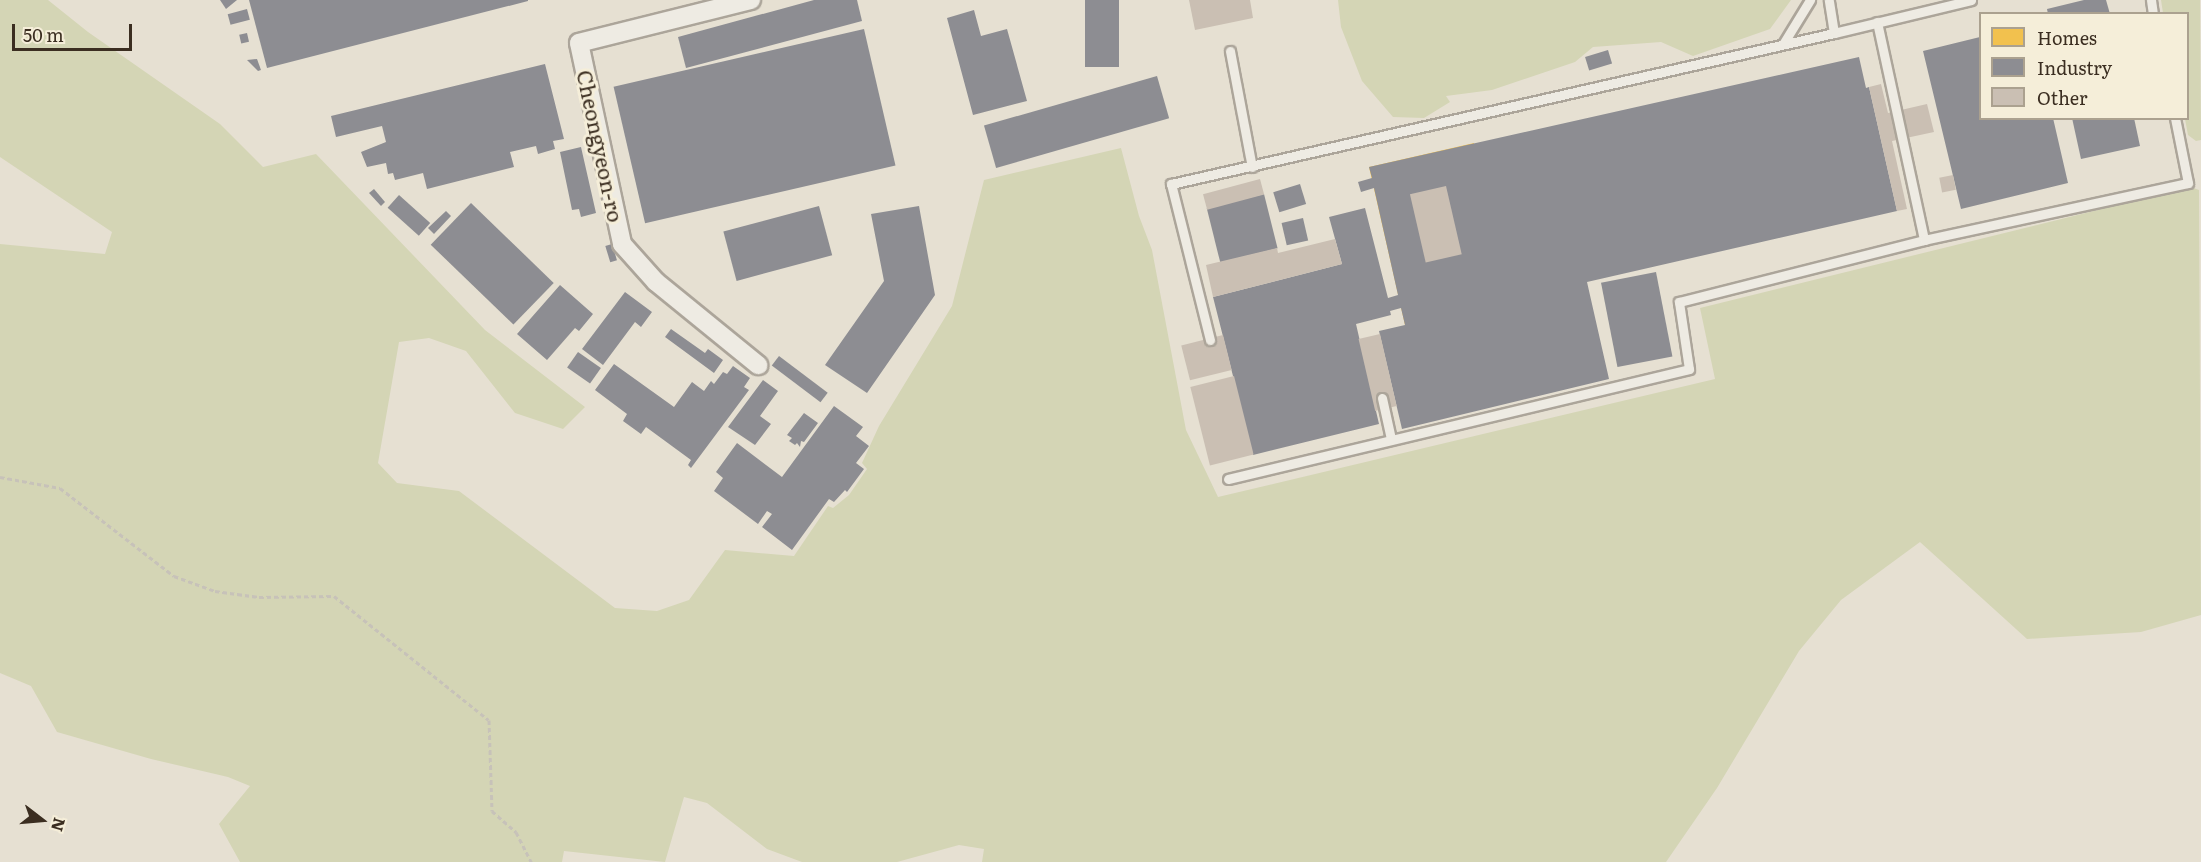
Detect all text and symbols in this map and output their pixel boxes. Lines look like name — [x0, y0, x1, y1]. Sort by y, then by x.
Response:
scale bar — [15, 12, 135, 50]
legend — [1979, 12, 2189, 120]
text: 50 m — [23, 21, 64, 48]
text: Homes — [2037, 24, 2097, 51]
text: Industry — [2037, 54, 2112, 81]
street label: Cheongyeon-ro — [573, 68, 629, 224]
text: Other — [2037, 84, 2087, 111]
north arrow — [12, 790, 72, 850]
text: N — [46, 815, 73, 835]

